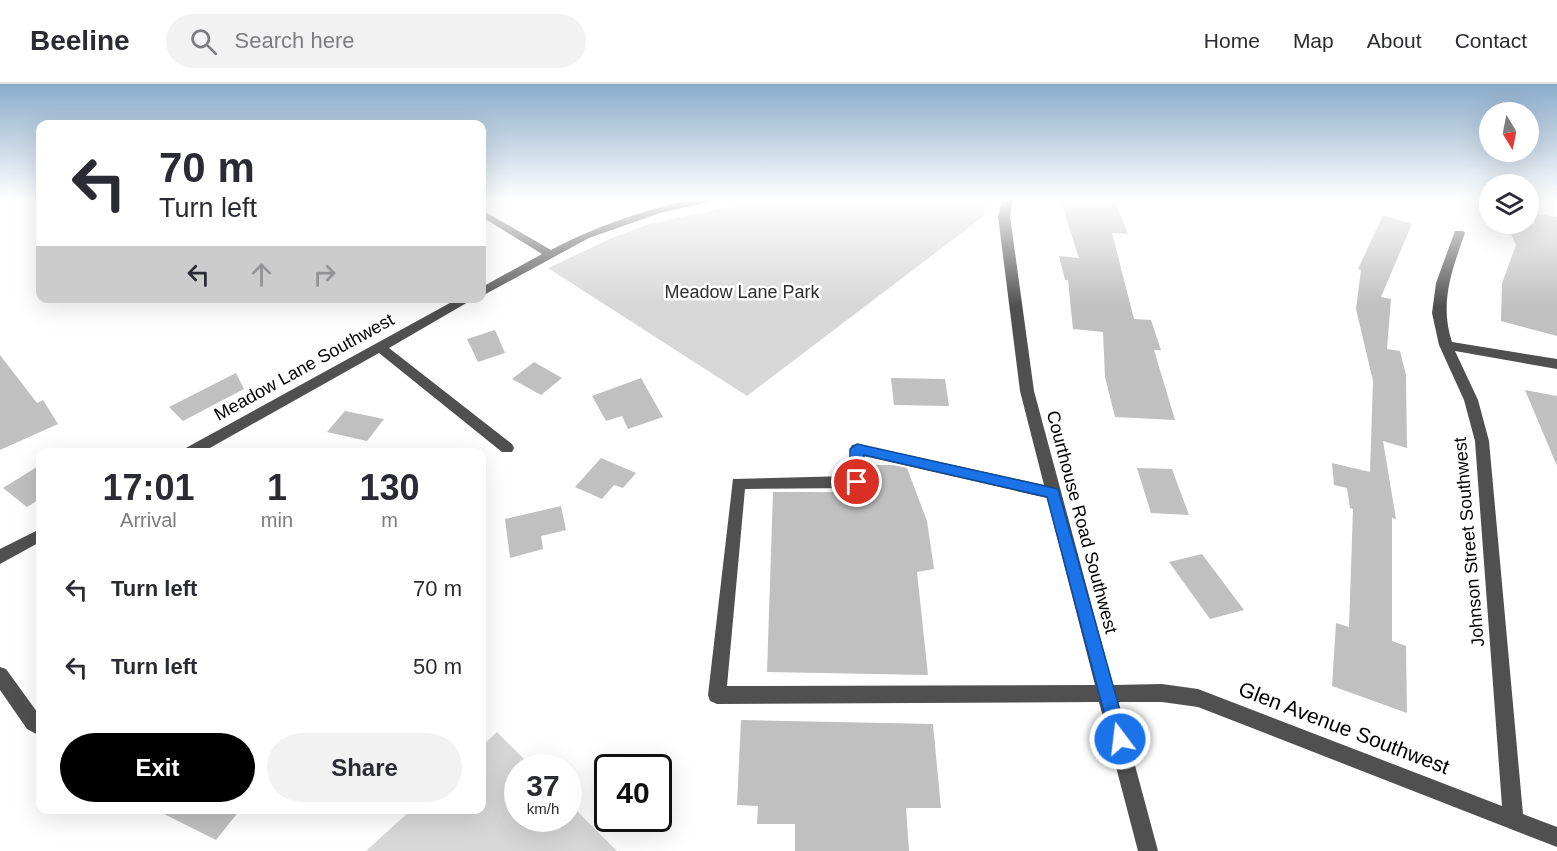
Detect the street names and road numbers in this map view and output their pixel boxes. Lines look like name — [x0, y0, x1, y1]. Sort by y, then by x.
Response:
street label: Meadow Lane Southwest — [211, 309, 397, 425]
street label: Courthouse Road Southwest — [1043, 408, 1121, 636]
street label: Johnson Street Southwest — [1450, 436, 1488, 648]
street label: Glen Avenue Southwest — [1236, 677, 1453, 778]

